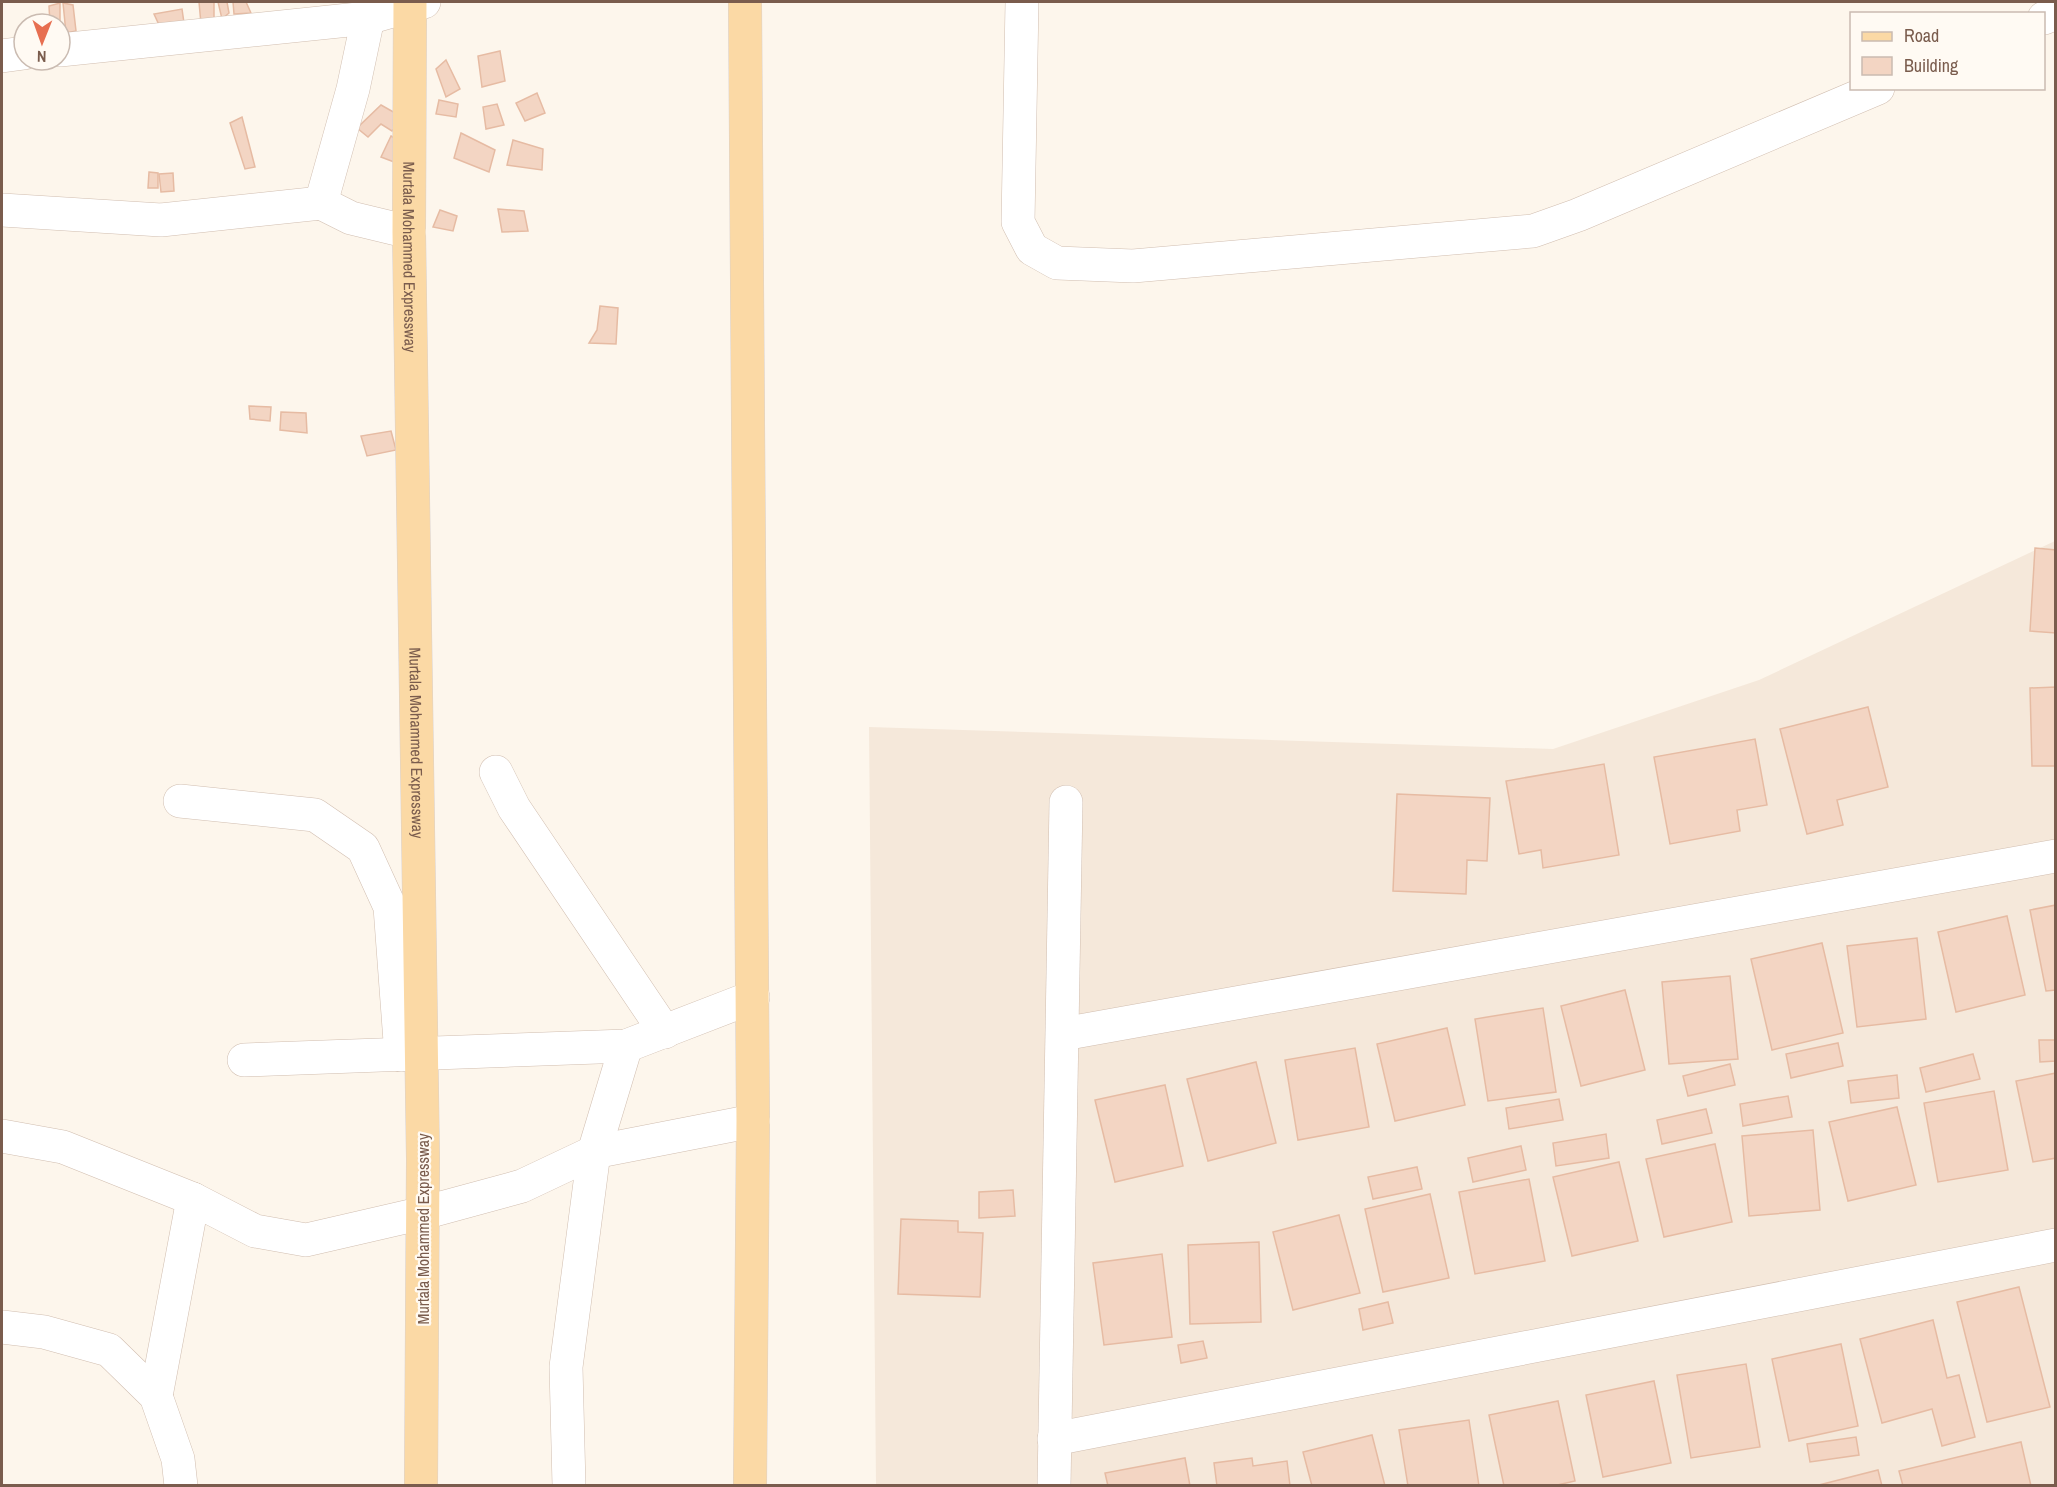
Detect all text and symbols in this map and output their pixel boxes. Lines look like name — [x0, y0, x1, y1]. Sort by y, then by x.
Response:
north arrow — [12, 12, 72, 72]
legend — [1850, 12, 2045, 90]
text: Road — [1904, 23, 1939, 48]
text: N — [37, 46, 47, 68]
text: Building — [1904, 53, 1959, 78]
street label: Murtala Mohammed Expressway — [398, 161, 422, 353]
street label: Murtala Mohammed Expressway — [404, 647, 429, 839]
street label: Murtala Mohammed Expressway — [412, 1133, 434, 1325]

